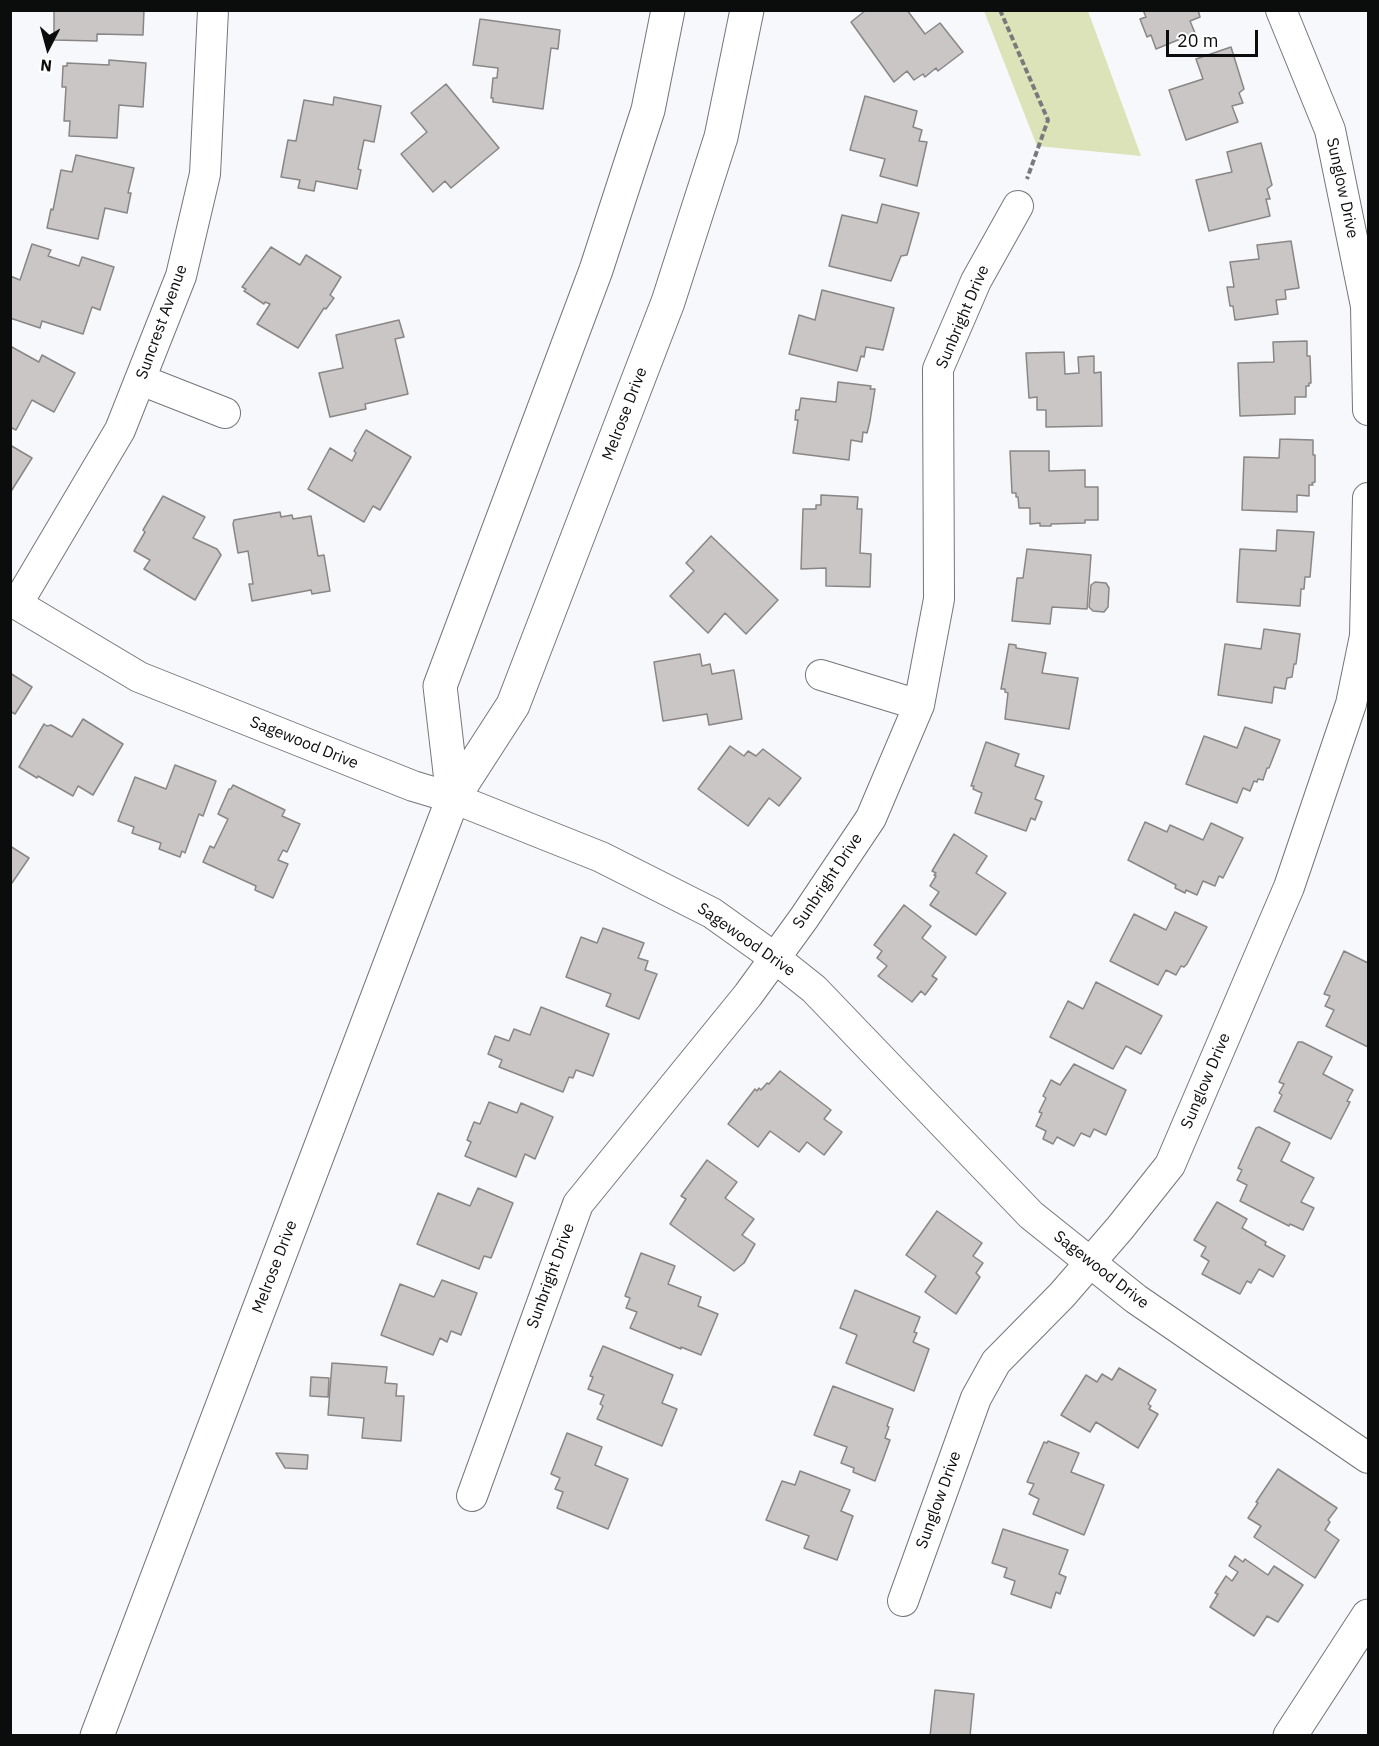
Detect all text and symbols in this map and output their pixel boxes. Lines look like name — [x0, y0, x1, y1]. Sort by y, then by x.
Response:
north arrow — [18, 18, 78, 78]
scale bar — [1169, 18, 1260, 56]
text: 20 m — [1177, 29, 1219, 52]
text: N — [39, 55, 53, 76]
street label: Sunglow Drive — [1322, 136, 1362, 240]
street label: Suncrest Avenue — [132, 262, 192, 382]
street label: Sunbright Drive — [933, 262, 993, 372]
street label: Melrose Drive — [598, 365, 652, 463]
street label: Sagewood Drive — [247, 713, 361, 773]
street label: Sunbright Drive — [789, 830, 867, 932]
street label: Sagewood Drive — [693, 899, 799, 981]
street label: Sunglow Drive — [1177, 1030, 1235, 1132]
street label: Melrose Drive — [248, 1218, 302, 1316]
street label: Sunbright Drive — [523, 1221, 579, 1331]
street label: Sagewood Drive — [1050, 1227, 1152, 1313]
street label: Sunglow Drive — [912, 1449, 966, 1551]

